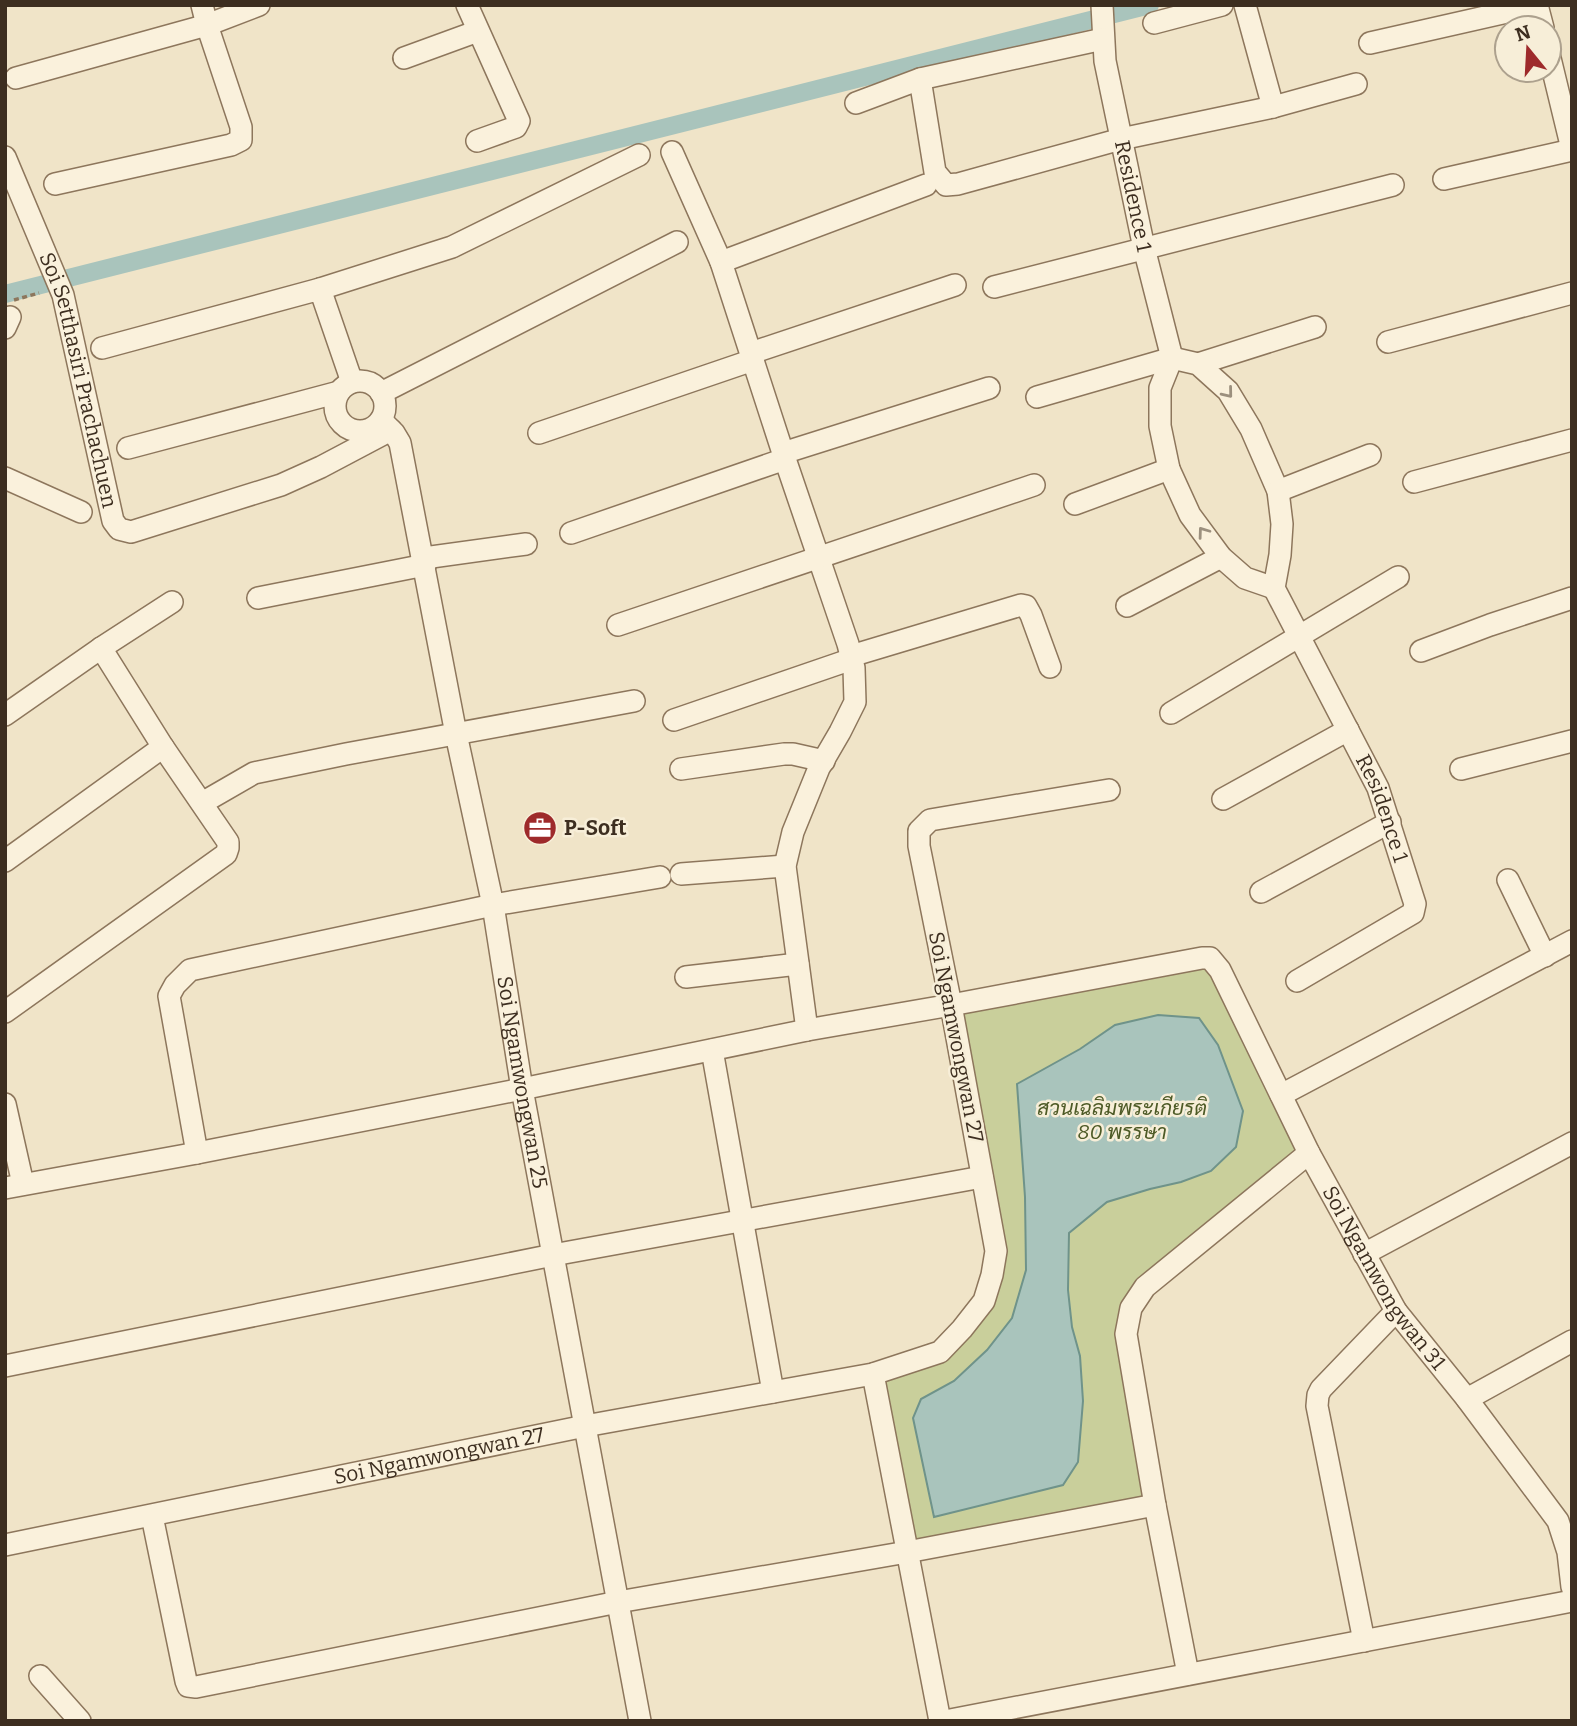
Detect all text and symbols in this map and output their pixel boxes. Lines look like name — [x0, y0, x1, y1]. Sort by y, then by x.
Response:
north arrow — [1493, 14, 1563, 84]
text: N — [1512, 20, 1534, 47]
street label: Residence 1 — [1109, 138, 1158, 254]
street label: Soi Setthasiri Prachachuen — [34, 248, 123, 510]
one-way arrow — [1219, 385, 1232, 398]
one-way arrow — [1199, 527, 1211, 540]
street label: Residence 1 — [1350, 750, 1414, 866]
office icon: P-Soft — [521, 809, 559, 847]
place label: P-Soft — [564, 815, 627, 841]
street label: Soi Ngamwongwan 27 — [923, 929, 989, 1145]
street label: Soi Ngamwongwan 25 — [491, 974, 553, 1191]
park label: สวนเฉลิมพระเกียรติ 80 พรรษา — [1037, 1095, 1208, 1145]
street label: Soi Ngamwongwan 31 — [1317, 1181, 1452, 1376]
street label: Soi Ngamwongwan 27 — [331, 1422, 547, 1490]

